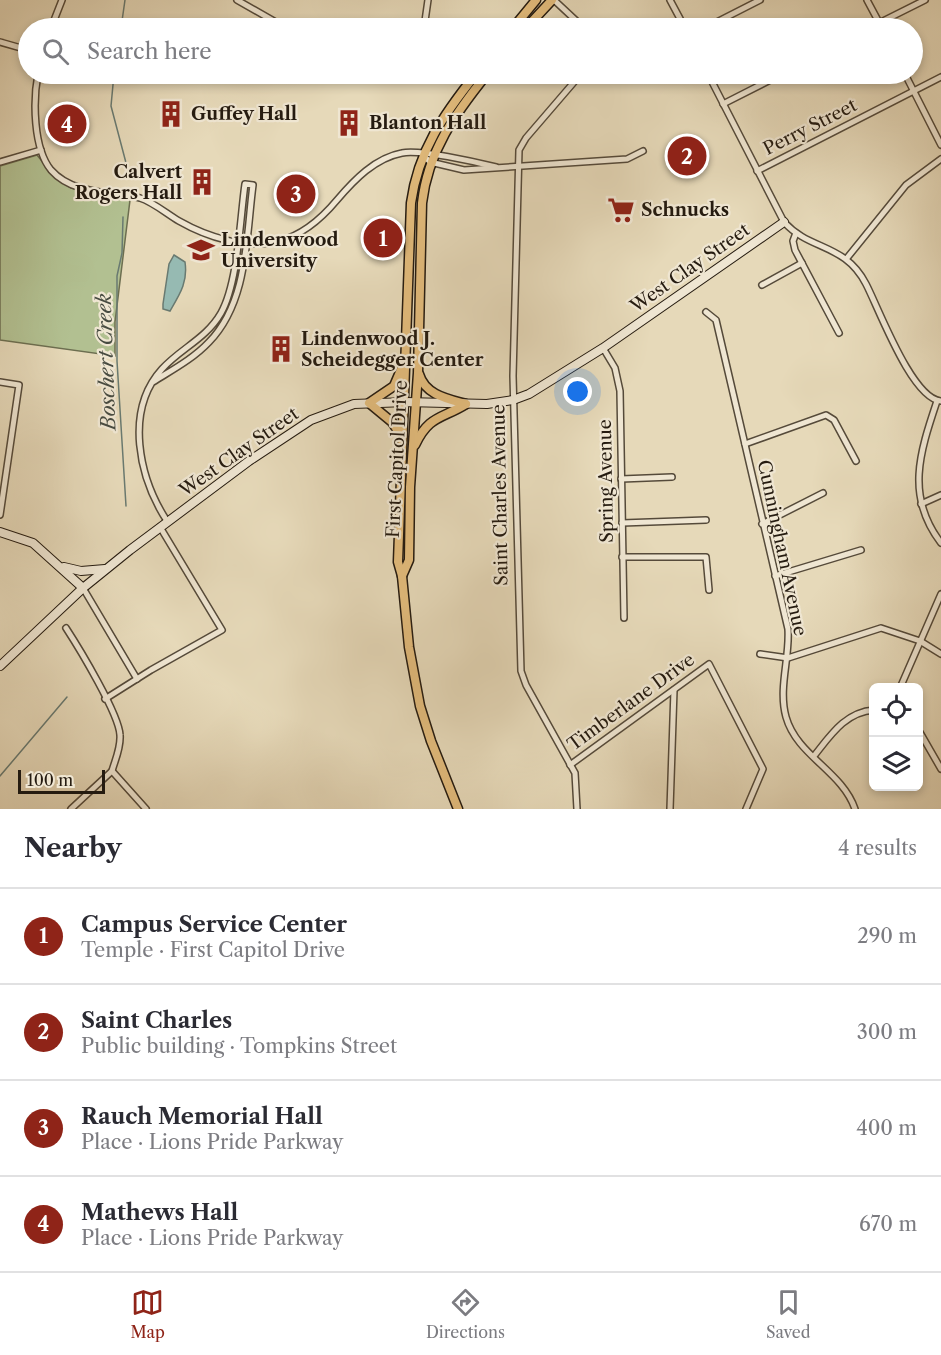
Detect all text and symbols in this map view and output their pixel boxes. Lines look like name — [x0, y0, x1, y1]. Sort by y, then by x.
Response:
search box — [18, 18, 923, 84]
icon: search — [39, 35, 72, 68]
text: Search here — [87, 38, 212, 65]
street label: Perry Street — [760, 94, 861, 160]
building icon: Guffey Hall — [156, 99, 186, 129]
pin: 4 — [48, 102, 86, 146]
place label: Guffey Hall — [191, 103, 297, 125]
building icon: Blanton Hall — [334, 108, 364, 138]
place label: Blanton Hall — [369, 112, 486, 134]
pin: 2 — [668, 134, 706, 178]
place label: Calvert Rogers Hall — [75, 161, 183, 204]
building icon: Calvert Rogers Hall — [187, 167, 217, 197]
pin: 3 — [276, 172, 316, 216]
supermarket icon: Schnucks — [606, 195, 636, 225]
place label: Schnucks — [641, 199, 729, 221]
pin: 1 — [364, 216, 403, 260]
street label: West Clay Street — [625, 218, 754, 318]
place label: Lindenwood University — [221, 229, 338, 272]
school or university icon: Lindenwood University — [186, 235, 216, 265]
water label: Boschert Creek — [92, 293, 120, 433]
place label: Lindenwood J. Scheidegger Center — [301, 328, 484, 371]
building icon: Lindenwood J. Scheidegger Center — [266, 334, 296, 364]
your location — [563, 377, 592, 406]
street label: First Capitol Drive — [382, 380, 412, 538]
street label: West Clay Street — [174, 402, 303, 502]
street label: Saint Charles Avenue — [487, 404, 513, 586]
street label: Spring Avenue — [594, 419, 618, 543]
street label: Cunningham Avenue — [753, 458, 811, 638]
street label: Timberlane Drive — [563, 649, 699, 755]
map controls — [869, 683, 923, 791]
button: locate — [869, 683, 923, 737]
button: layers — [869, 737, 923, 791]
scale bar — [18, 767, 105, 794]
text: 100 m — [27, 770, 73, 790]
text: Nearby — [24, 832, 122, 864]
text: 4 results — [838, 836, 917, 860]
text: Campus Service Center — [81, 911, 347, 938]
text: 1 — [39, 924, 48, 948]
text: 290 m — [857, 924, 917, 948]
text: Temple · First Capitol Drive — [81, 938, 345, 962]
text: Saint Charles — [81, 1007, 232, 1034]
text: 2 — [38, 1020, 49, 1044]
text: 300 m — [857, 1020, 917, 1044]
text: Public building · Tompkins Street — [81, 1034, 397, 1058]
text: Rauch Memorial Hall — [81, 1103, 323, 1130]
text: 3 — [38, 1116, 49, 1140]
text: 400 m — [856, 1116, 917, 1140]
text: Place · Lions Pride Parkway — [81, 1130, 343, 1154]
text: Mathews Hall — [81, 1199, 238, 1226]
text: 4 — [38, 1212, 49, 1236]
text: 670 m — [859, 1212, 917, 1236]
text: Place · Lions Pride Parkway — [81, 1226, 343, 1250]
tab: Map — [131, 1286, 165, 1342]
tab: Directions — [426, 1286, 505, 1342]
tab: Saved — [766, 1286, 810, 1342]

